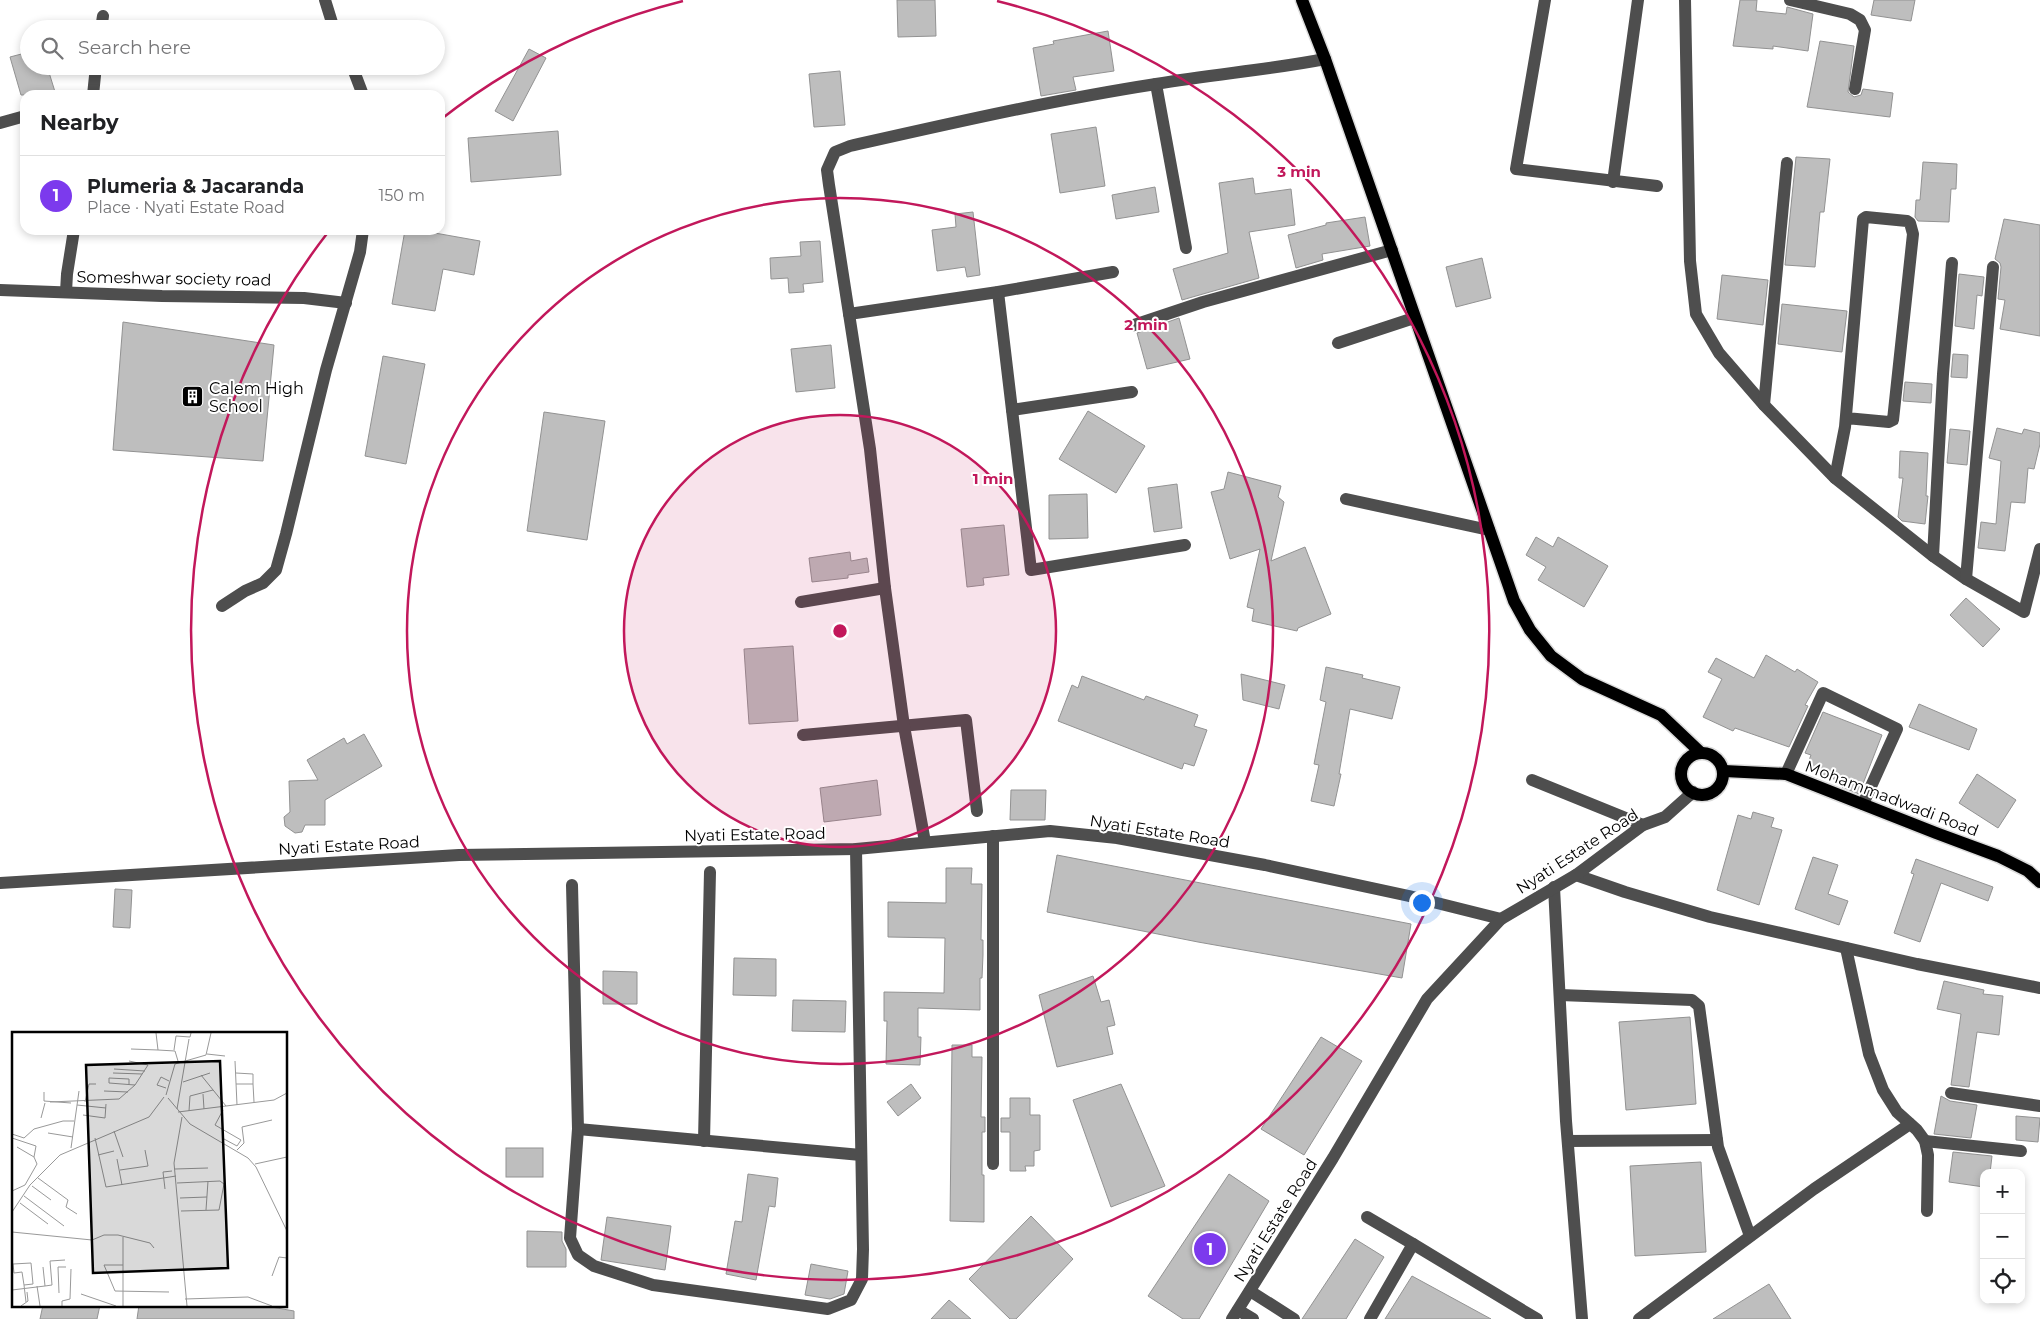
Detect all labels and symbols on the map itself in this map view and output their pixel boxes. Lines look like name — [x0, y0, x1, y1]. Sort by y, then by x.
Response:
text: 3 min — [1276, 162, 1321, 181]
street label: Someshwar society road — [76, 267, 272, 290]
text: 2 min — [1124, 315, 1168, 334]
place label: Calem High School — [209, 379, 304, 416]
building icon: Calem High School — [181, 385, 205, 409]
text: 1 min — [973, 469, 1013, 488]
centre of rings — [831, 622, 849, 640]
street label: Mohammadwadi Road — [1802, 757, 1981, 840]
street label: Nyati Estate Road — [1513, 805, 1642, 898]
street label: Nyati Estate Road — [1088, 811, 1231, 852]
street label: Nyati Estate Road — [684, 824, 826, 845]
street label: Nyati Estate Road — [278, 832, 420, 859]
your location — [1409, 890, 1435, 916]
inset map — [12, 1032, 288, 1306]
street label: Nyati Estate Road — [1230, 1155, 1321, 1285]
pin: 1 — [1194, 1230, 1226, 1268]

